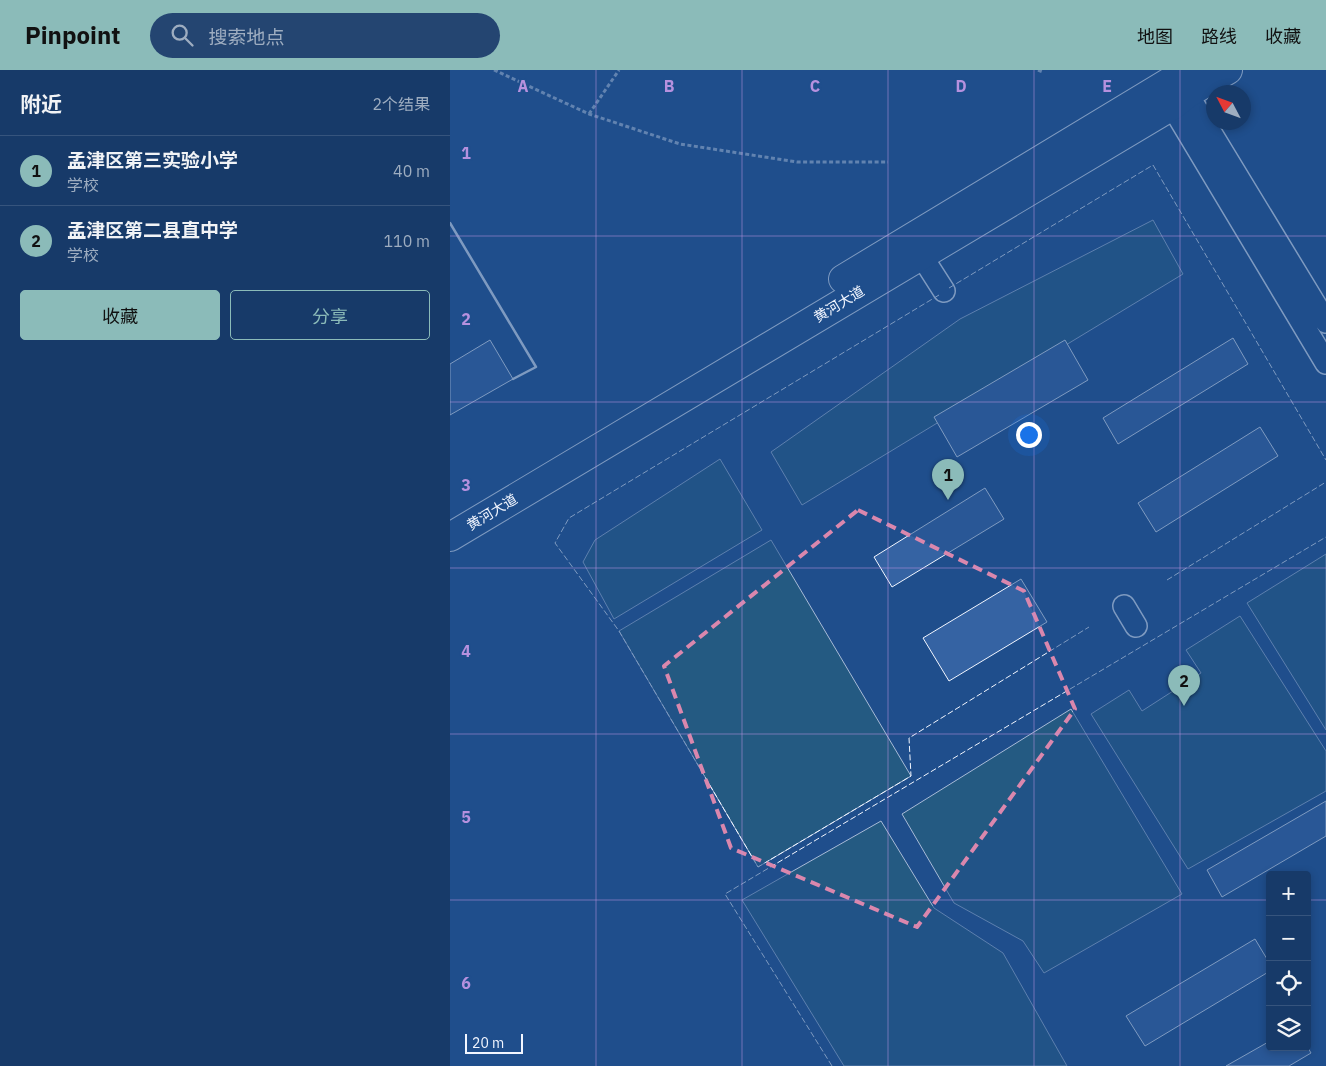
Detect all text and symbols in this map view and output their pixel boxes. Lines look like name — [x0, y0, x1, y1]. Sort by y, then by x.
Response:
search box — [150, 13, 500, 58]
text: Pinpoint — [25, 19, 120, 51]
icon: search — [168, 21, 196, 49]
text: 搜索地点 — [208, 25, 284, 49]
text: 地图 — [1137, 25, 1173, 48]
text: 路线 — [1201, 25, 1237, 48]
text: 收藏 — [1265, 25, 1301, 48]
text: A — [518, 76, 529, 96]
text: B — [664, 76, 675, 96]
text: C — [810, 76, 820, 96]
text: D — [955, 76, 967, 96]
text: E — [1102, 76, 1112, 96]
north arrow — [1206, 85, 1251, 130]
text: 附近 — [20, 90, 62, 118]
text: 2个结果 — [372, 94, 430, 114]
text: 1 — [461, 143, 471, 163]
text: 孟津区第三实验小学 — [67, 148, 238, 172]
text: 1 — [31, 161, 41, 181]
text: 40 m — [393, 161, 430, 181]
text: 学校 — [67, 175, 99, 195]
text: 孟津区第二县直中学 — [67, 218, 238, 242]
text: 2 — [31, 231, 41, 251]
text: 110 m — [383, 231, 430, 251]
text: 学校 — [67, 245, 99, 265]
street label: 黄河大道 — [810, 282, 868, 326]
button: 收藏 — [20, 290, 220, 340]
button: 分享 — [230, 290, 430, 340]
text: 2 — [461, 309, 471, 329]
your location — [1016, 422, 1042, 448]
pin: 1 — [932, 459, 964, 500]
text: 3 — [461, 475, 471, 495]
street label: 黄河大道 — [463, 490, 521, 534]
text: 4 — [461, 641, 471, 661]
pin: 2 — [1168, 665, 1200, 706]
text: 5 — [461, 807, 471, 827]
map controls — [1266, 871, 1311, 1051]
button: + — [1266, 871, 1311, 916]
button: − — [1266, 916, 1311, 961]
button: locate — [1266, 961, 1311, 1006]
text: 6 — [461, 973, 471, 993]
button: layers — [1266, 1006, 1311, 1051]
scale bar — [465, 1031, 522, 1054]
text: 20 m — [472, 1034, 504, 1052]

